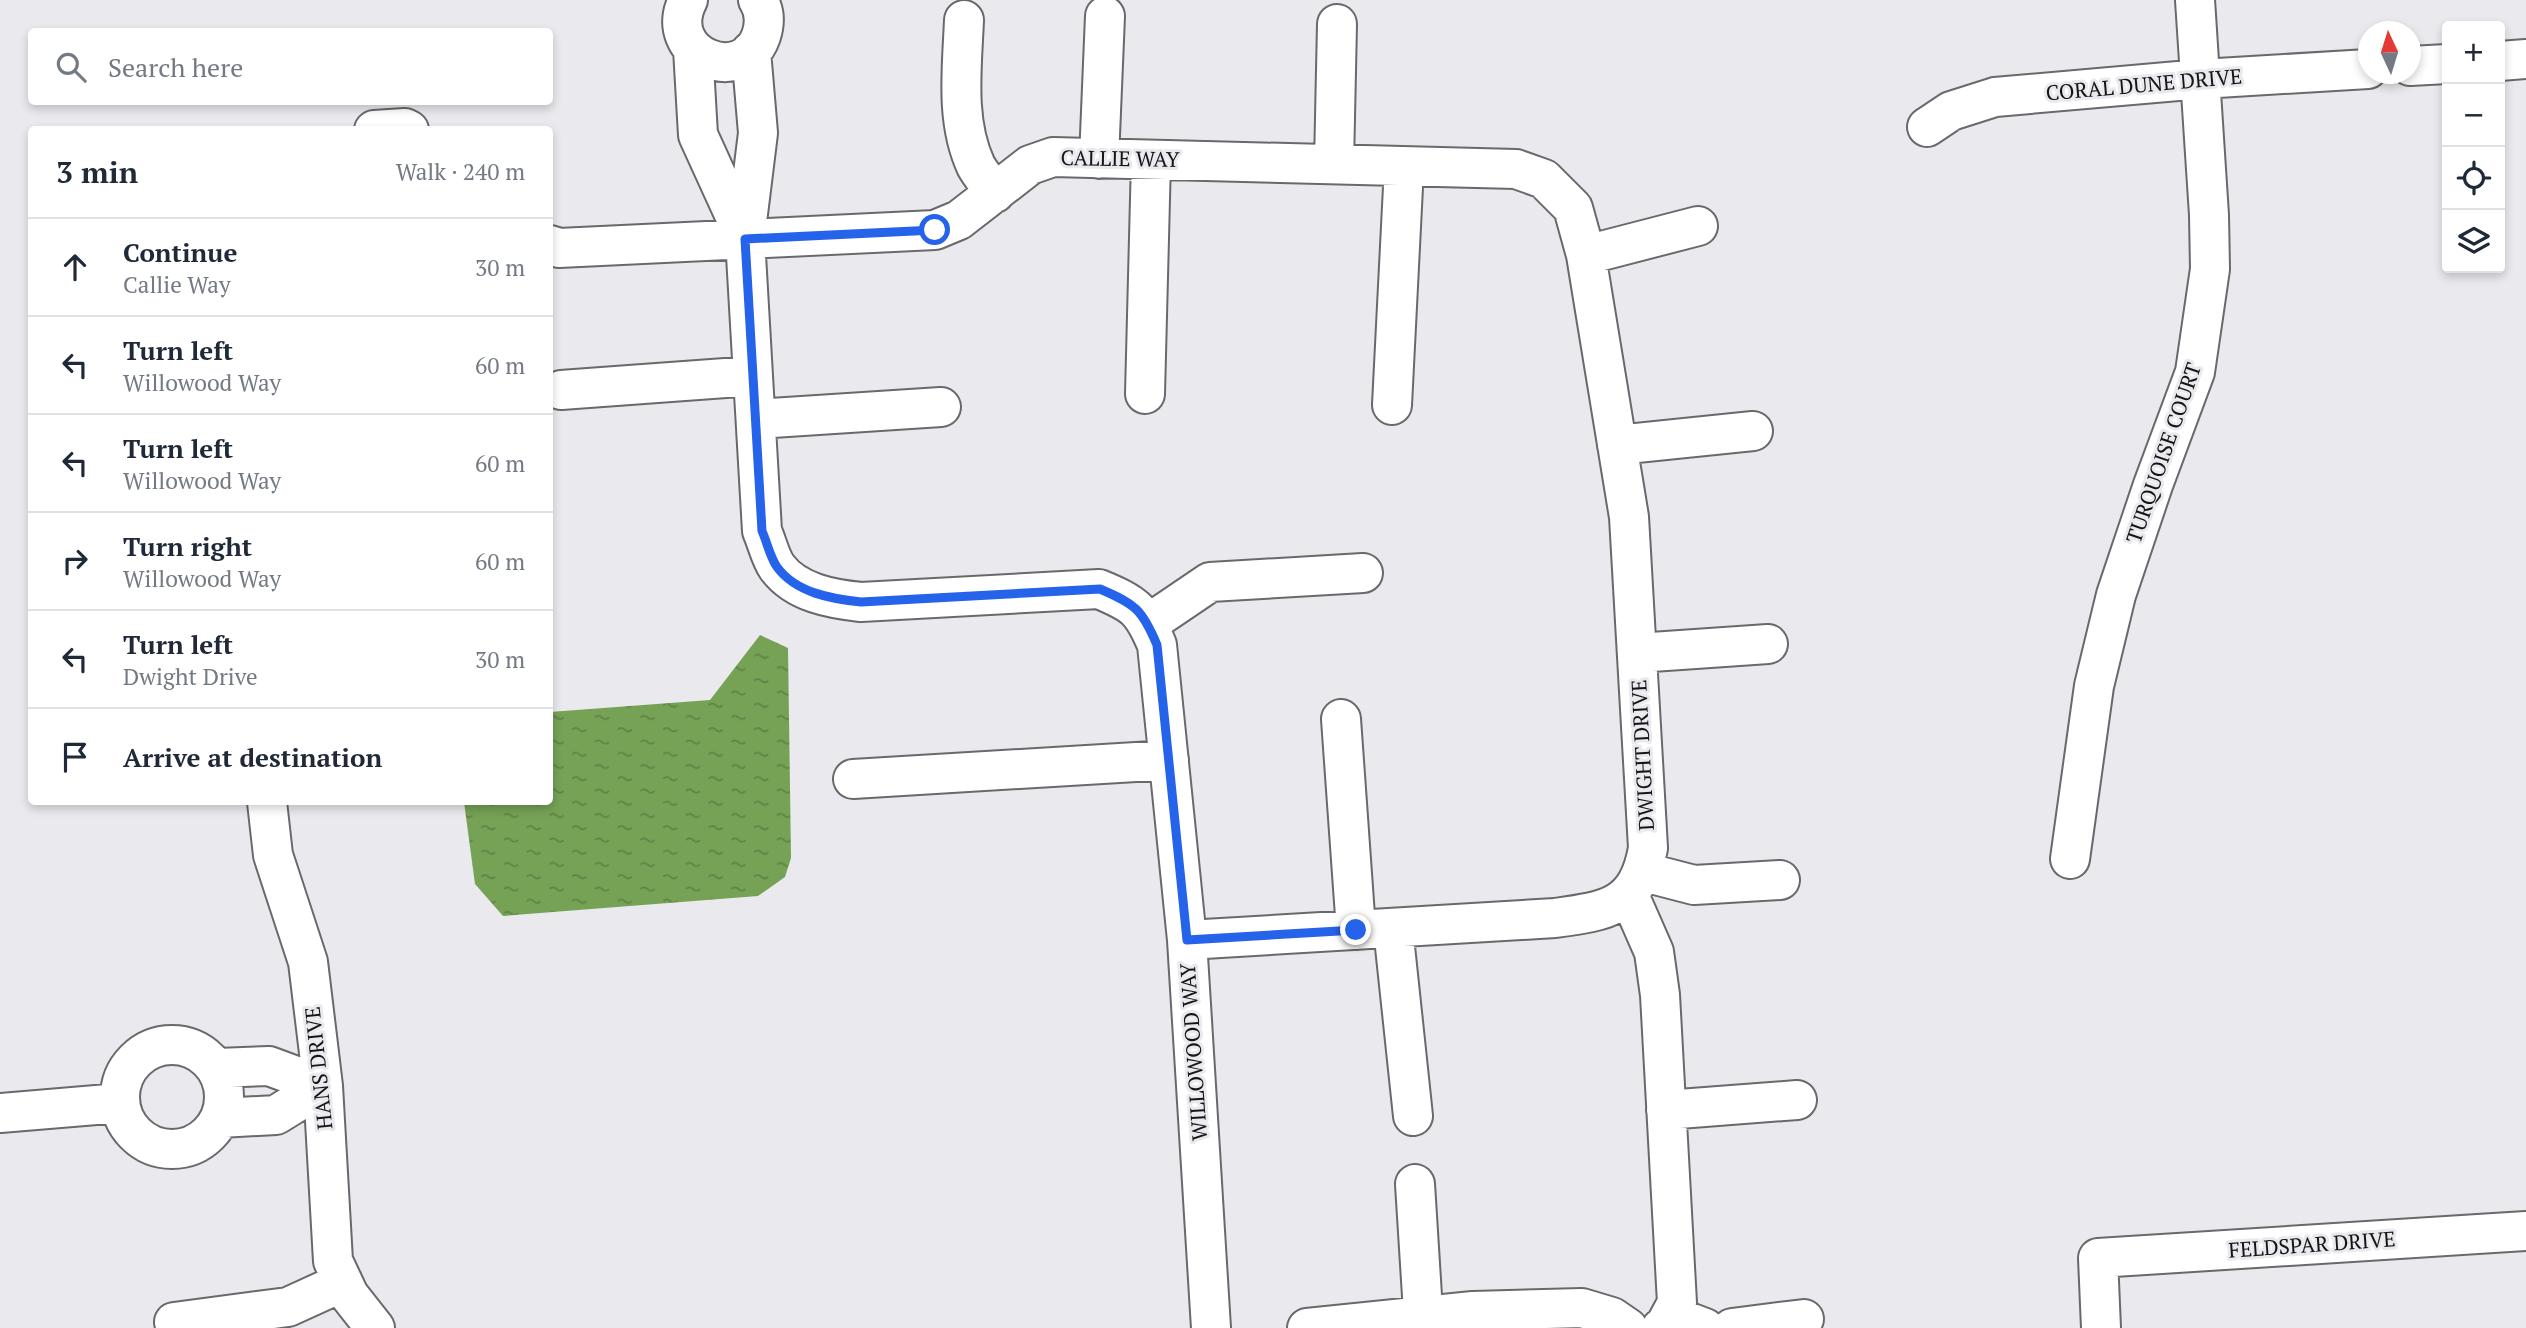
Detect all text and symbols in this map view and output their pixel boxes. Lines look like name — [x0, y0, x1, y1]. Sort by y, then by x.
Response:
north arrow — [2358, 21, 2421, 84]
map controls — [2442, 21, 2505, 273]
button: + — [2442, 21, 2505, 84]
search box — [28, 28, 553, 105]
icon: search — [52, 48, 90, 86]
text: Search here — [108, 50, 243, 84]
street label: CORAL DUNE DRIVE — [2045, 61, 2243, 107]
button: − — [2442, 84, 2505, 147]
street label: CALLIE WAY — [1060, 143, 1180, 173]
button: locate — [2442, 147, 2505, 210]
text: 3 min — [56, 152, 138, 192]
text: Walk · 240 m — [396, 156, 525, 187]
button: layers — [2442, 210, 2505, 273]
route start — [919, 214, 950, 245]
text: Continue — [123, 235, 237, 269]
icon: ahead — [56, 248, 94, 286]
text: 30 m — [475, 252, 525, 283]
text: Callie Way — [123, 269, 231, 300]
text: Turn left — [123, 333, 233, 367]
icon: left — [56, 346, 94, 384]
text: 60 m — [475, 350, 525, 381]
street label: TURQUOISE COURT — [2119, 359, 2207, 547]
text: Willowood Way — [123, 367, 281, 398]
text: Turn left — [123, 431, 233, 465]
icon: left — [56, 444, 94, 482]
text: 60 m — [475, 448, 525, 479]
text: Willowood Way — [123, 465, 281, 496]
text: Turn right — [123, 529, 252, 563]
icon: right — [56, 542, 94, 580]
text: 60 m — [475, 546, 525, 577]
text: Willowood Way — [123, 563, 281, 594]
text: Turn left — [123, 627, 233, 661]
icon: left — [56, 640, 94, 678]
text: 30 m — [475, 644, 525, 675]
text: Dwight Drive — [123, 661, 258, 692]
street label: DWIGHT DRIVE — [1624, 679, 1660, 831]
icon: arrive — [56, 738, 94, 776]
text: Arrive at destination — [123, 740, 382, 774]
route end — [1340, 914, 1371, 945]
street label: WILLOWOOD WAY — [1173, 962, 1213, 1142]
street label: HANS DRIVE — [298, 1005, 338, 1131]
street label: FELDSPAR DRIVE — [2227, 1224, 2396, 1264]

